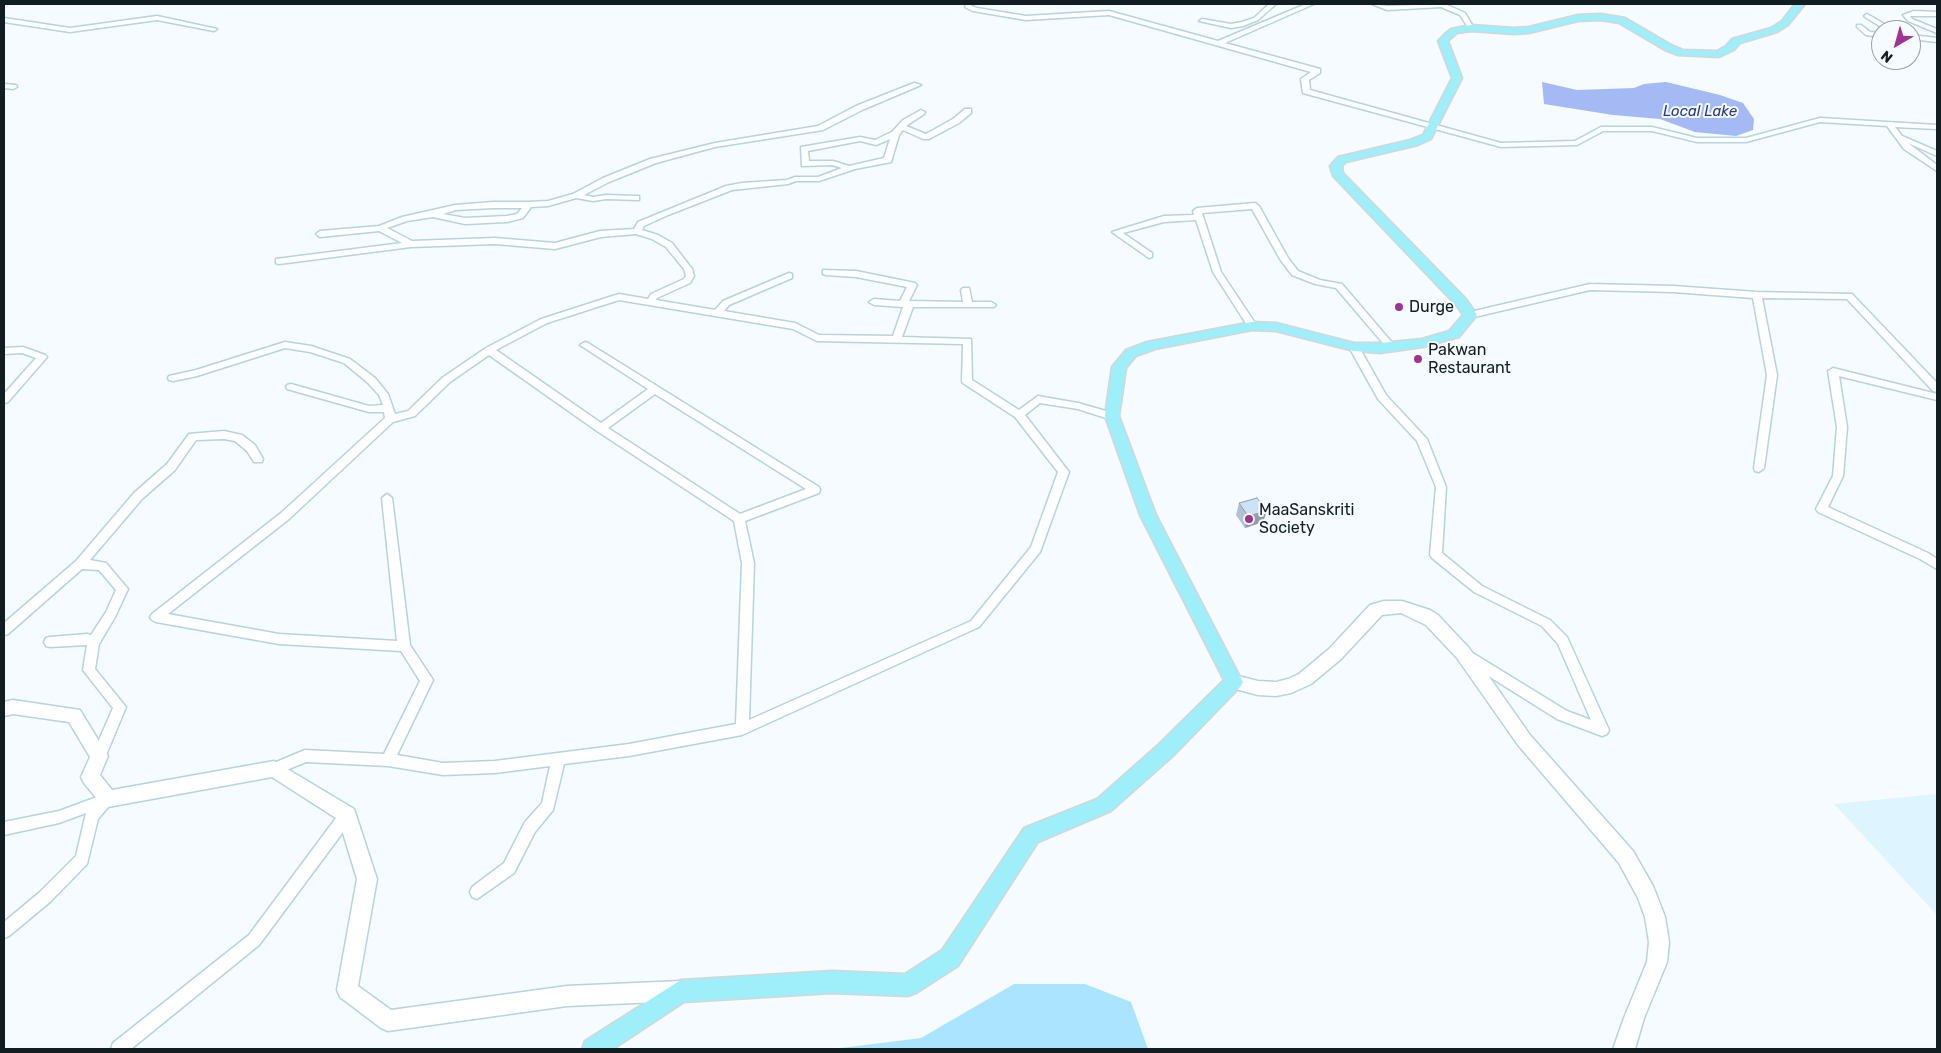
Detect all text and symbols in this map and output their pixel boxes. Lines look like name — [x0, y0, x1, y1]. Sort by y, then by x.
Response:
north arrow — [1871, 20, 1921, 70]
text: N — [1878, 47, 1896, 66]
water label: Local Lake — [1663, 103, 1737, 121]
place label: Durge — [1409, 297, 1454, 317]
marker: Durge — [1393, 301, 1405, 313]
place label: Pakwan Restaurant — [1428, 340, 1511, 378]
marker: Pakwan Restaurant — [1412, 353, 1424, 365]
place label: MaaSanskriti Society — [1259, 500, 1354, 538]
marker: MaaSanskriti Society — [1243, 513, 1255, 525]

